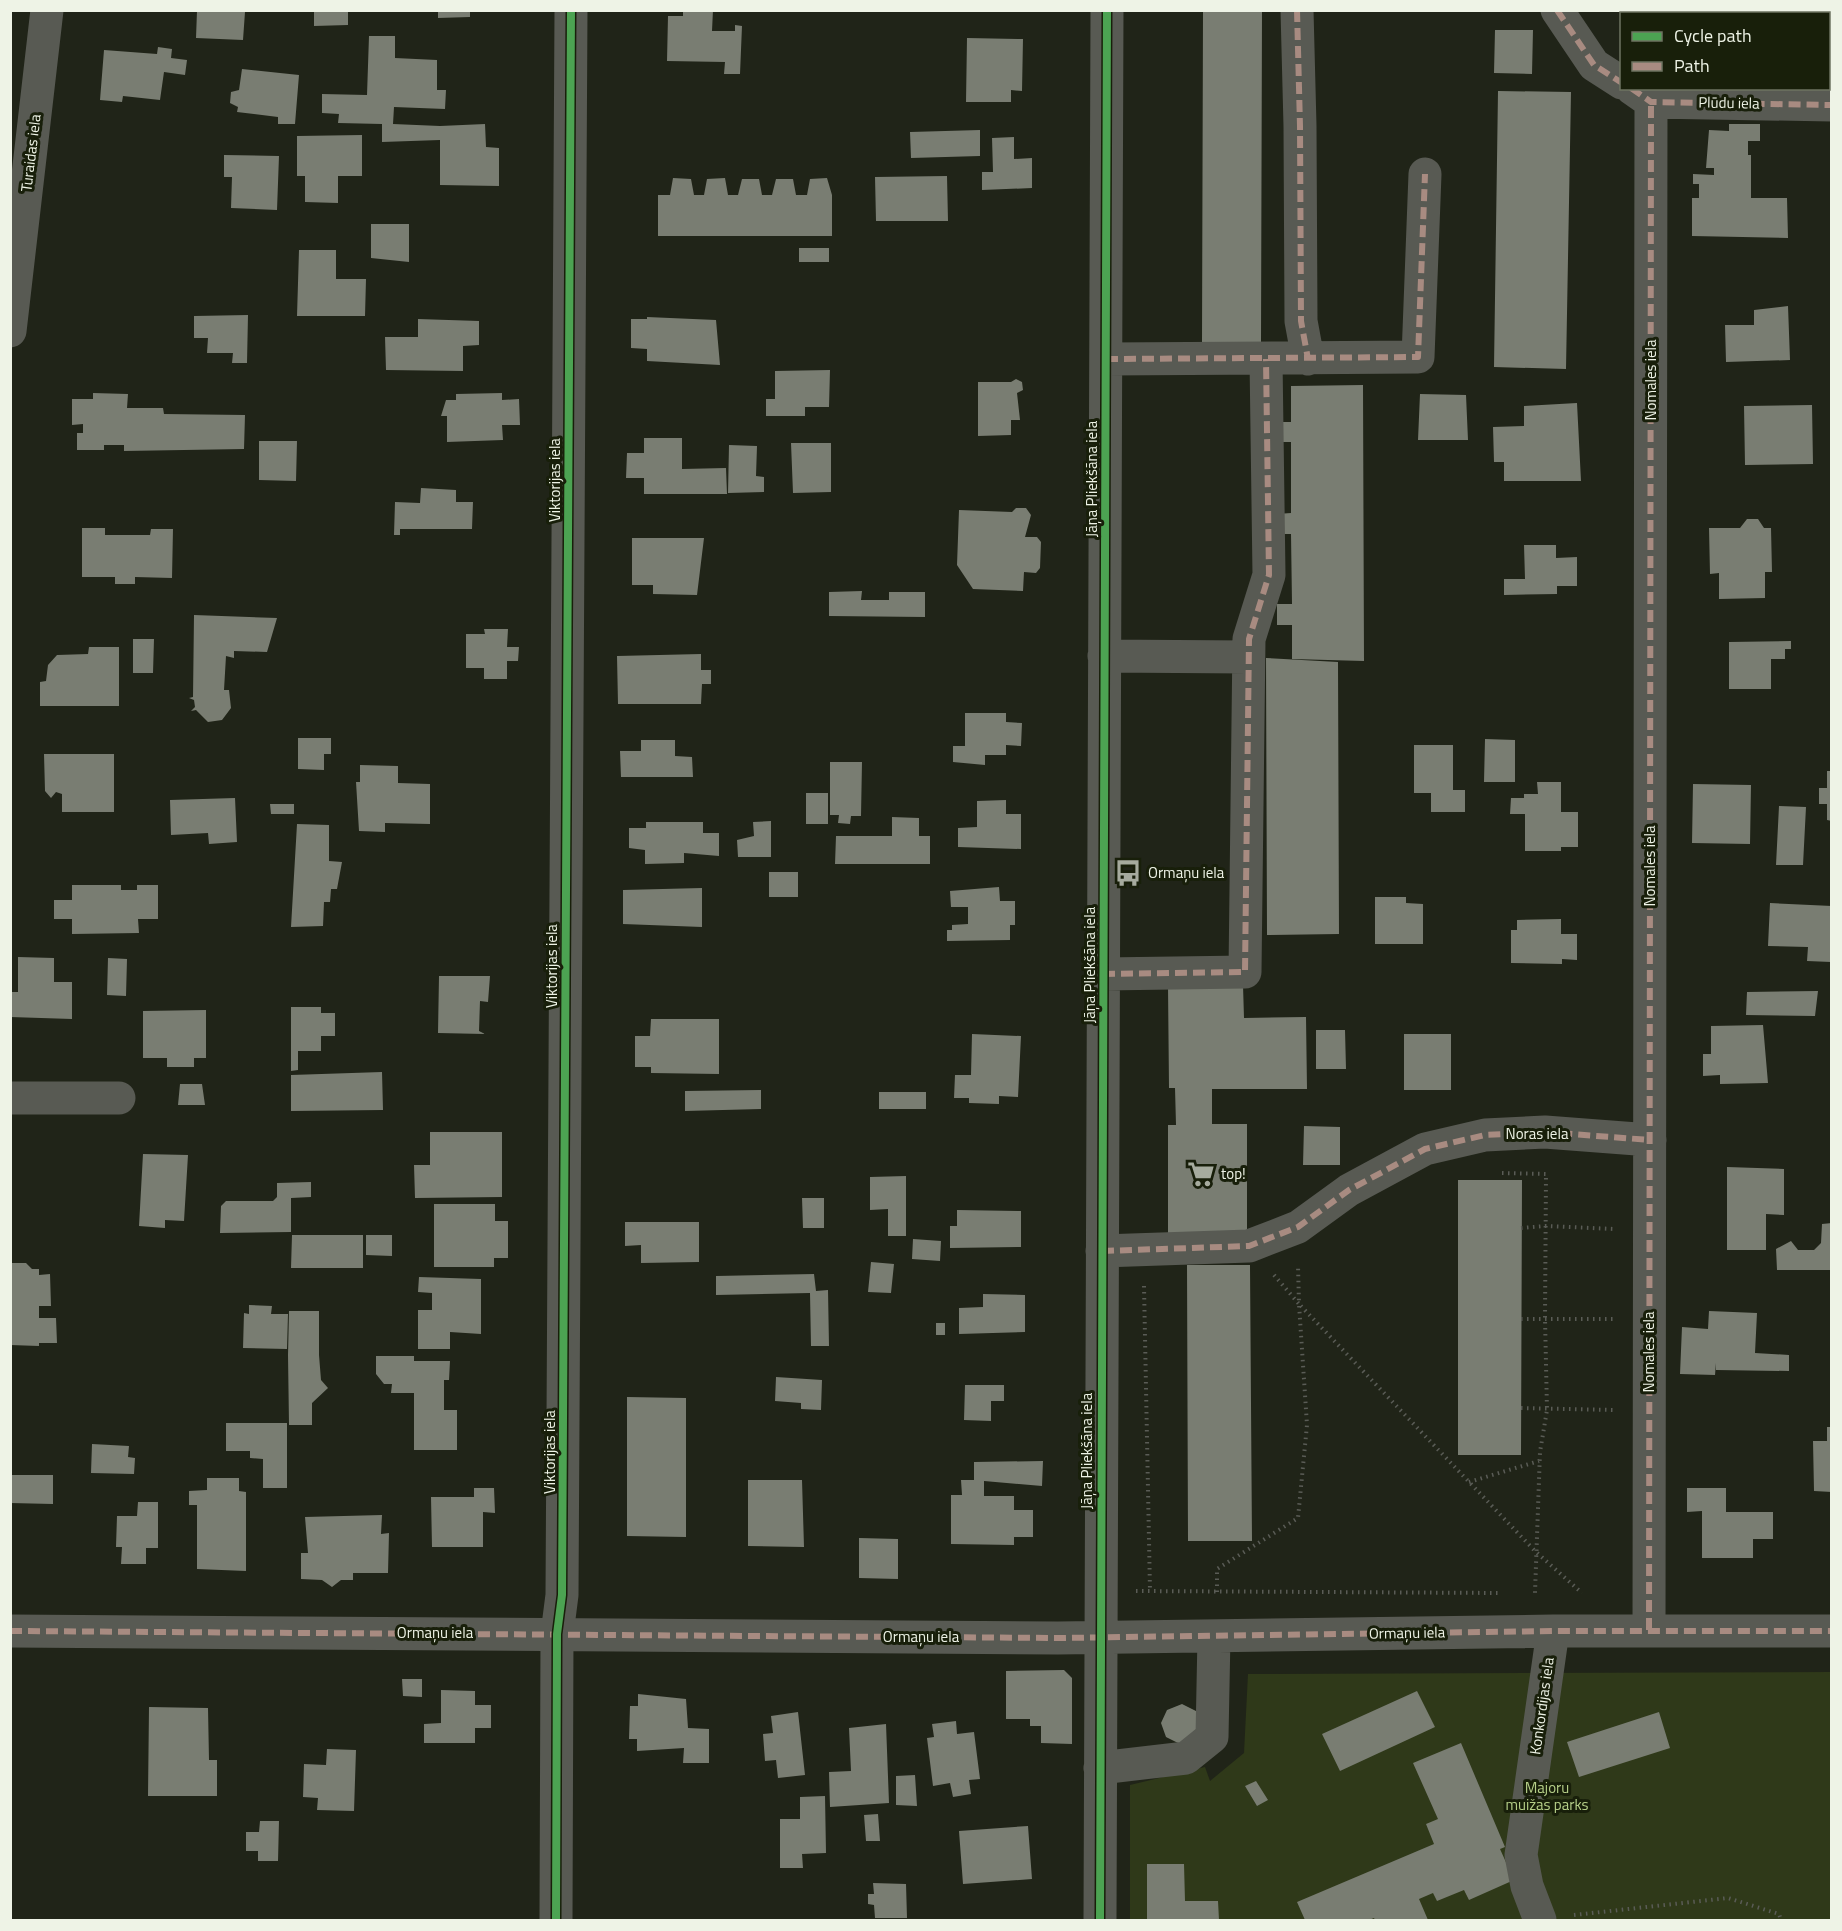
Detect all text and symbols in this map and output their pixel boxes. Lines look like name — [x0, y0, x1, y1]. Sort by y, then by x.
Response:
legend — [1620, 12, 1830, 90]
text: Cycle path — [1674, 22, 1752, 49]
text: Path — [1674, 52, 1710, 79]
street label: Plūdu iela — [1698, 90, 1760, 115]
street label: Turaidas iela — [14, 112, 47, 193]
street label: Nomales iela — [1639, 339, 1662, 421]
street label: Jāņa Pliekšāna iela — [1080, 420, 1103, 537]
street label: Viktorijas iela — [543, 438, 566, 522]
street label: Nomales iela — [1638, 825, 1661, 907]
bus stop icon: Ormaņu iela — [1113, 858, 1143, 888]
place label: Ormaņu iela — [1148, 861, 1225, 884]
street label: Jāņa Pliekšāna iela — [1078, 906, 1101, 1023]
street label: Viktorijas iela — [540, 924, 563, 1008]
street label: Noras iela — [1506, 1122, 1569, 1145]
supermarket icon: top! — [1186, 1159, 1216, 1189]
place label: top! — [1221, 1162, 1246, 1185]
street label: Nomales iela — [1637, 1311, 1660, 1393]
street label: Jāņa Pliekšāna iela — [1075, 1392, 1098, 1509]
street label: Viktorijas iela — [538, 1410, 561, 1494]
street label: Ormaņu iela — [1369, 1620, 1446, 1645]
street label: Ormaņu iela — [397, 1621, 474, 1644]
street label: Ormaņu iela — [883, 1625, 960, 1648]
street label: Konkordijas iela — [1523, 1655, 1560, 1756]
park label: Majoru muižas parks — [1505, 1776, 1589, 1816]

